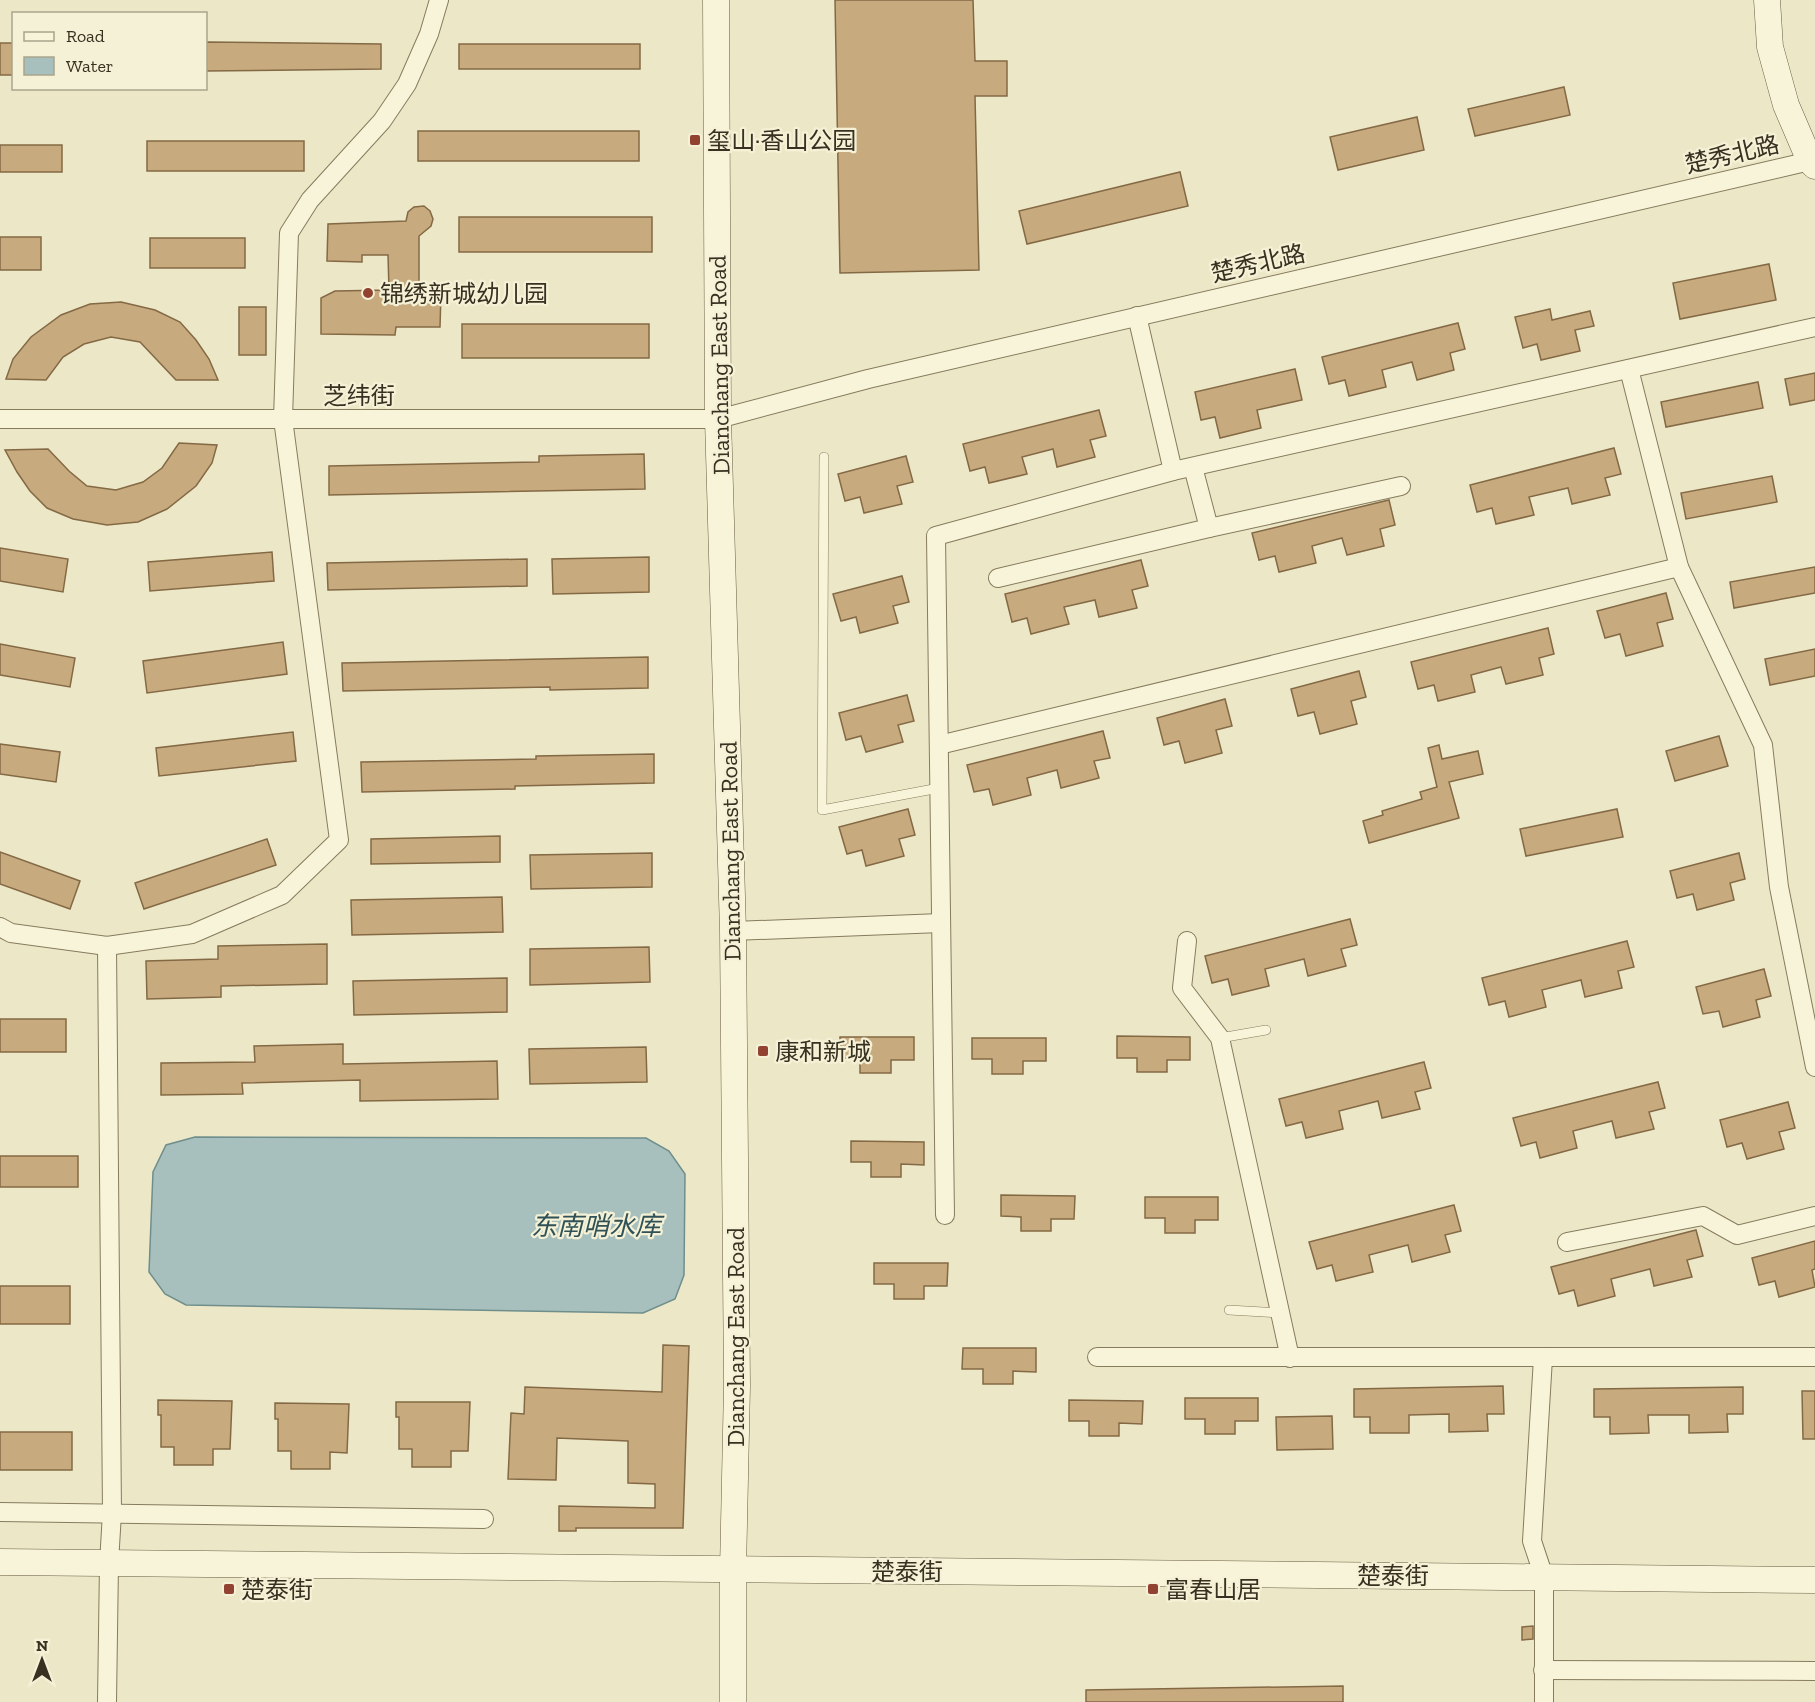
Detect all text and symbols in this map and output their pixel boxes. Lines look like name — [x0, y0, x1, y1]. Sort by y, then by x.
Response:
legend — [12, 12, 207, 90]
text: Road — [66, 25, 105, 47]
text: Water — [66, 55, 113, 77]
place label: 玺山·香山公园 — [707, 126, 856, 155]
street label: 楚秀北路 — [1682, 129, 1782, 179]
marker: 玺山·香山公园 — [688, 133, 702, 147]
street label: 楚秀北路 — [1208, 238, 1308, 288]
street label: Dianchang East Road — [703, 255, 735, 475]
place label: 锦绣新城幼儿园 — [380, 279, 548, 308]
marker: 锦绣新城幼儿园 — [361, 286, 375, 300]
street label: 芝纬街 — [323, 381, 395, 410]
street label: Dianchang East Road — [714, 741, 746, 961]
place label: 康和新城 — [775, 1037, 871, 1066]
marker: 康和新城 — [756, 1044, 770, 1058]
water label: 东南哨水库 — [531, 1210, 665, 1242]
street label: Dianchang East Road — [721, 1227, 750, 1447]
street label: 楚泰街 — [871, 1557, 943, 1586]
street label: 楚泰街 — [1357, 1561, 1429, 1590]
place label: 楚泰街 — [241, 1575, 313, 1604]
place label: 富春山居 — [1165, 1575, 1261, 1604]
marker: 楚泰街 — [222, 1582, 236, 1596]
marker: 富春山居 — [1146, 1582, 1160, 1596]
north arrow — [12, 1630, 72, 1690]
text: N — [36, 1636, 48, 1655]

